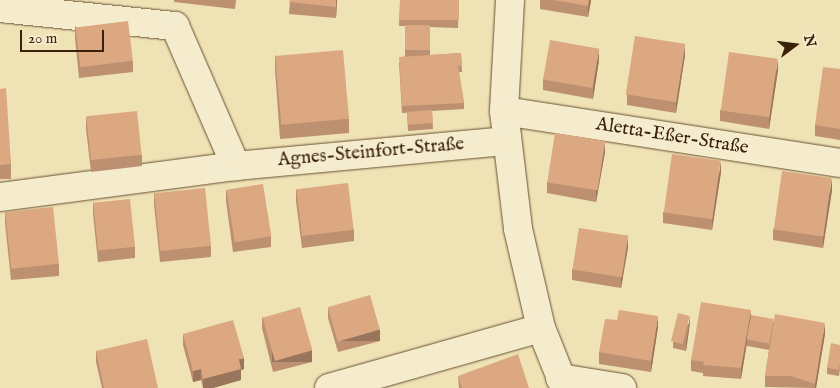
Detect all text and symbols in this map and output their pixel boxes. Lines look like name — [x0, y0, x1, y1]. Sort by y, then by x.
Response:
scale bar — [22, 20, 106, 52]
north arrow — [770, 20, 820, 70]
text: 20 m — [28, 29, 57, 48]
text: N — [799, 33, 820, 49]
street label: Aletta-Eßer-Straße — [594, 114, 750, 160]
street label: Agnes-Steinfort-Straße — [277, 133, 465, 173]

